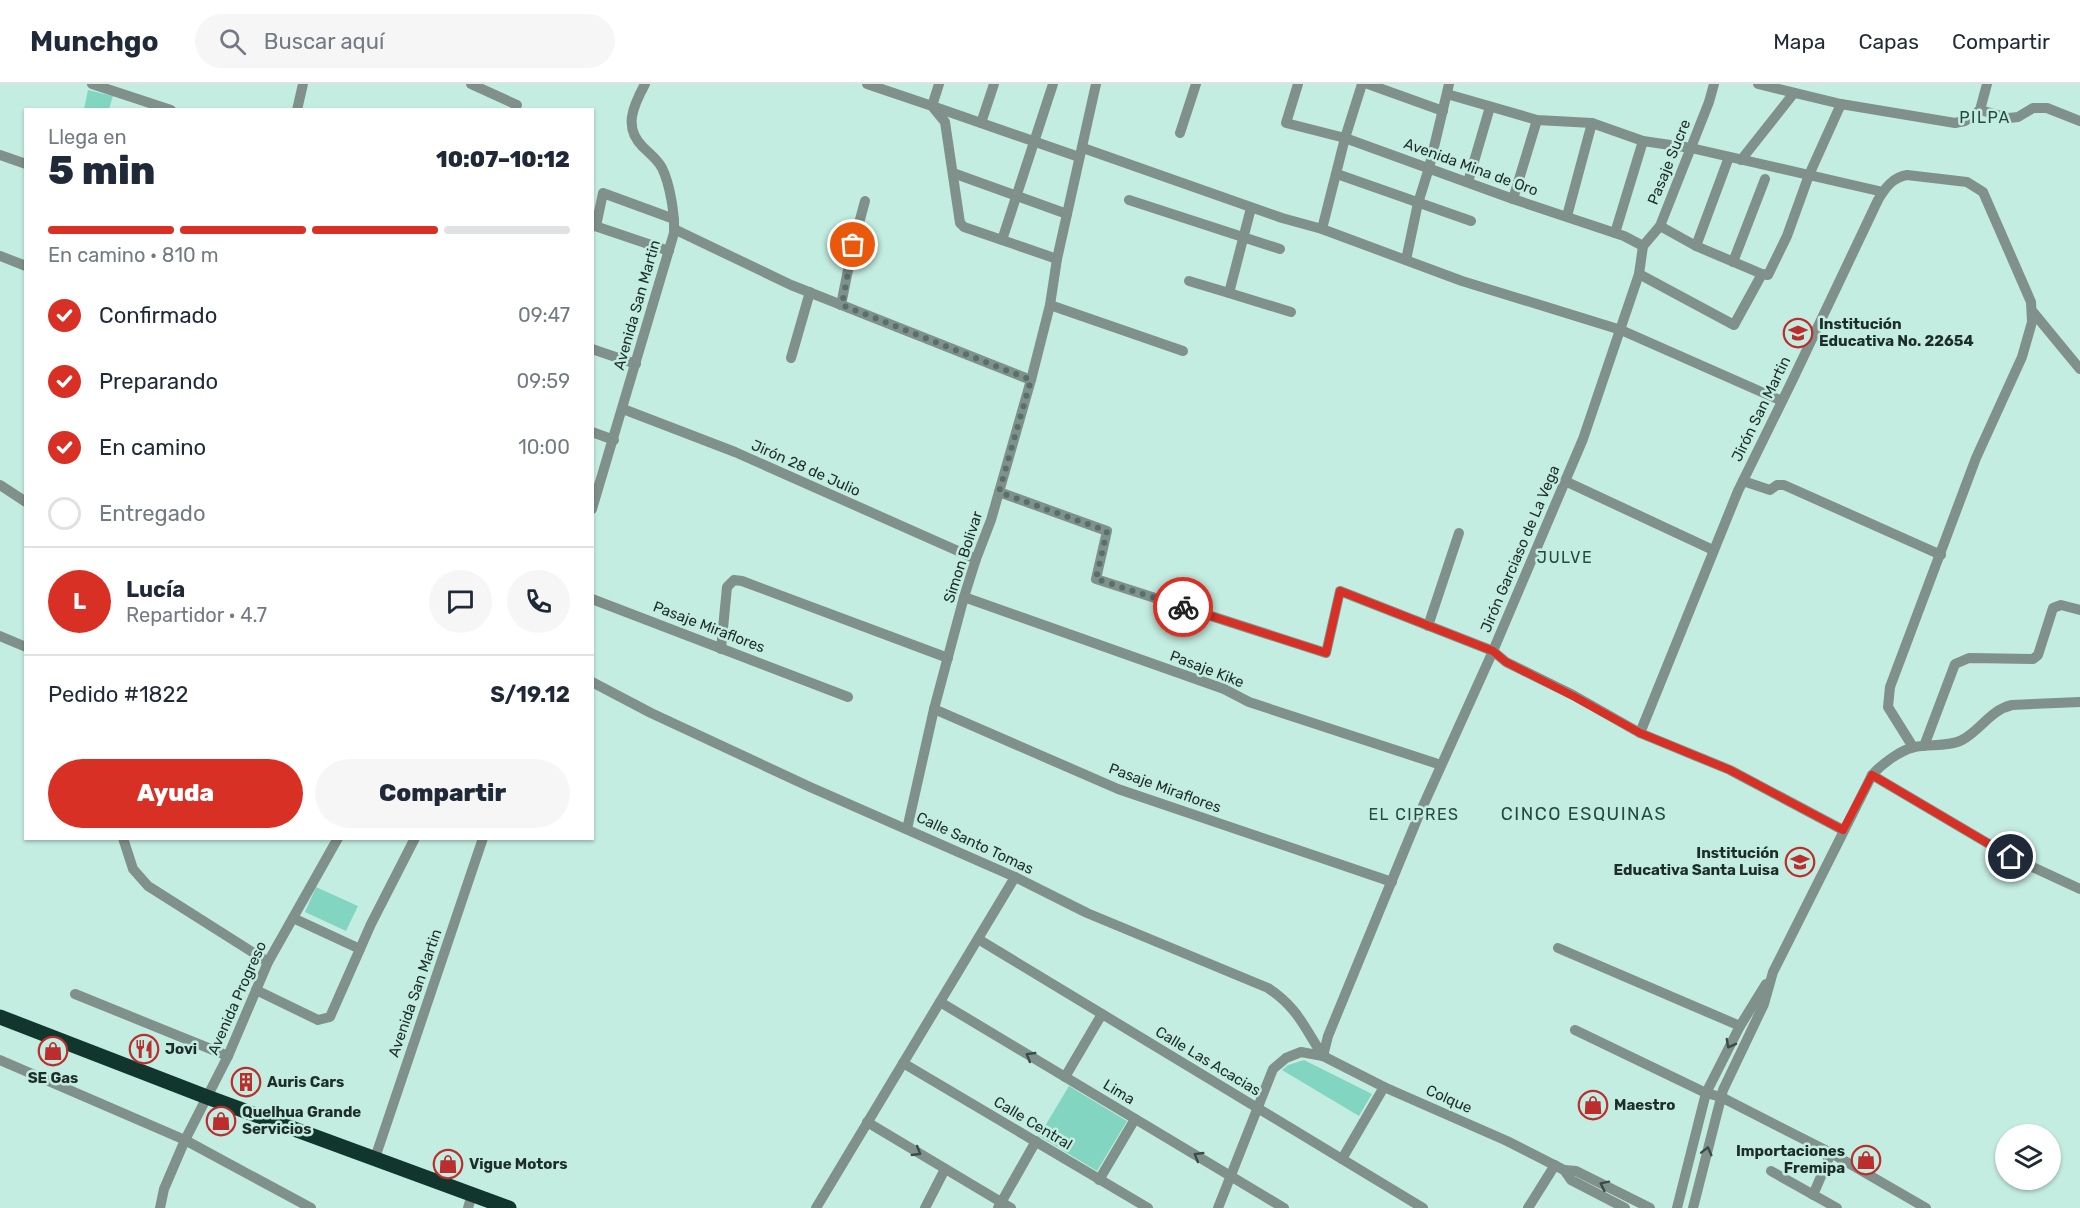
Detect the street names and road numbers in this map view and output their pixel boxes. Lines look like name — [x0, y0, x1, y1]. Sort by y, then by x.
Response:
street label: Pasaje Sucre — [1644, 117, 1694, 207]
street label: Avenida Mina de Oro — [1401, 134, 1541, 200]
street label: Avenida San Martin — [610, 238, 664, 372]
street label: Jirón San Martin — [1728, 353, 1794, 465]
street label: Jirón 28 de Julio — [749, 436, 863, 500]
street label: Jirón Garciaso de La Vega — [1477, 463, 1563, 635]
street label: Simon Bolivar — [940, 508, 986, 605]
street label: Pasaje Miraflores — [651, 597, 768, 657]
street label: Pasaje Kike — [1167, 647, 1247, 691]
street label: Pasaje Miraflores — [1106, 759, 1224, 817]
street label: Calle Santo Tomas — [914, 808, 1037, 878]
street label: Avenida San Martin — [385, 926, 445, 1060]
street label: Avenida Progreso — [204, 938, 270, 1058]
street label: Calle Las Acacias — [1152, 1022, 1264, 1100]
street label: Lima — [1100, 1076, 1138, 1108]
street label: Colque — [1423, 1081, 1475, 1117]
street label: Calle Central — [990, 1093, 1076, 1153]

